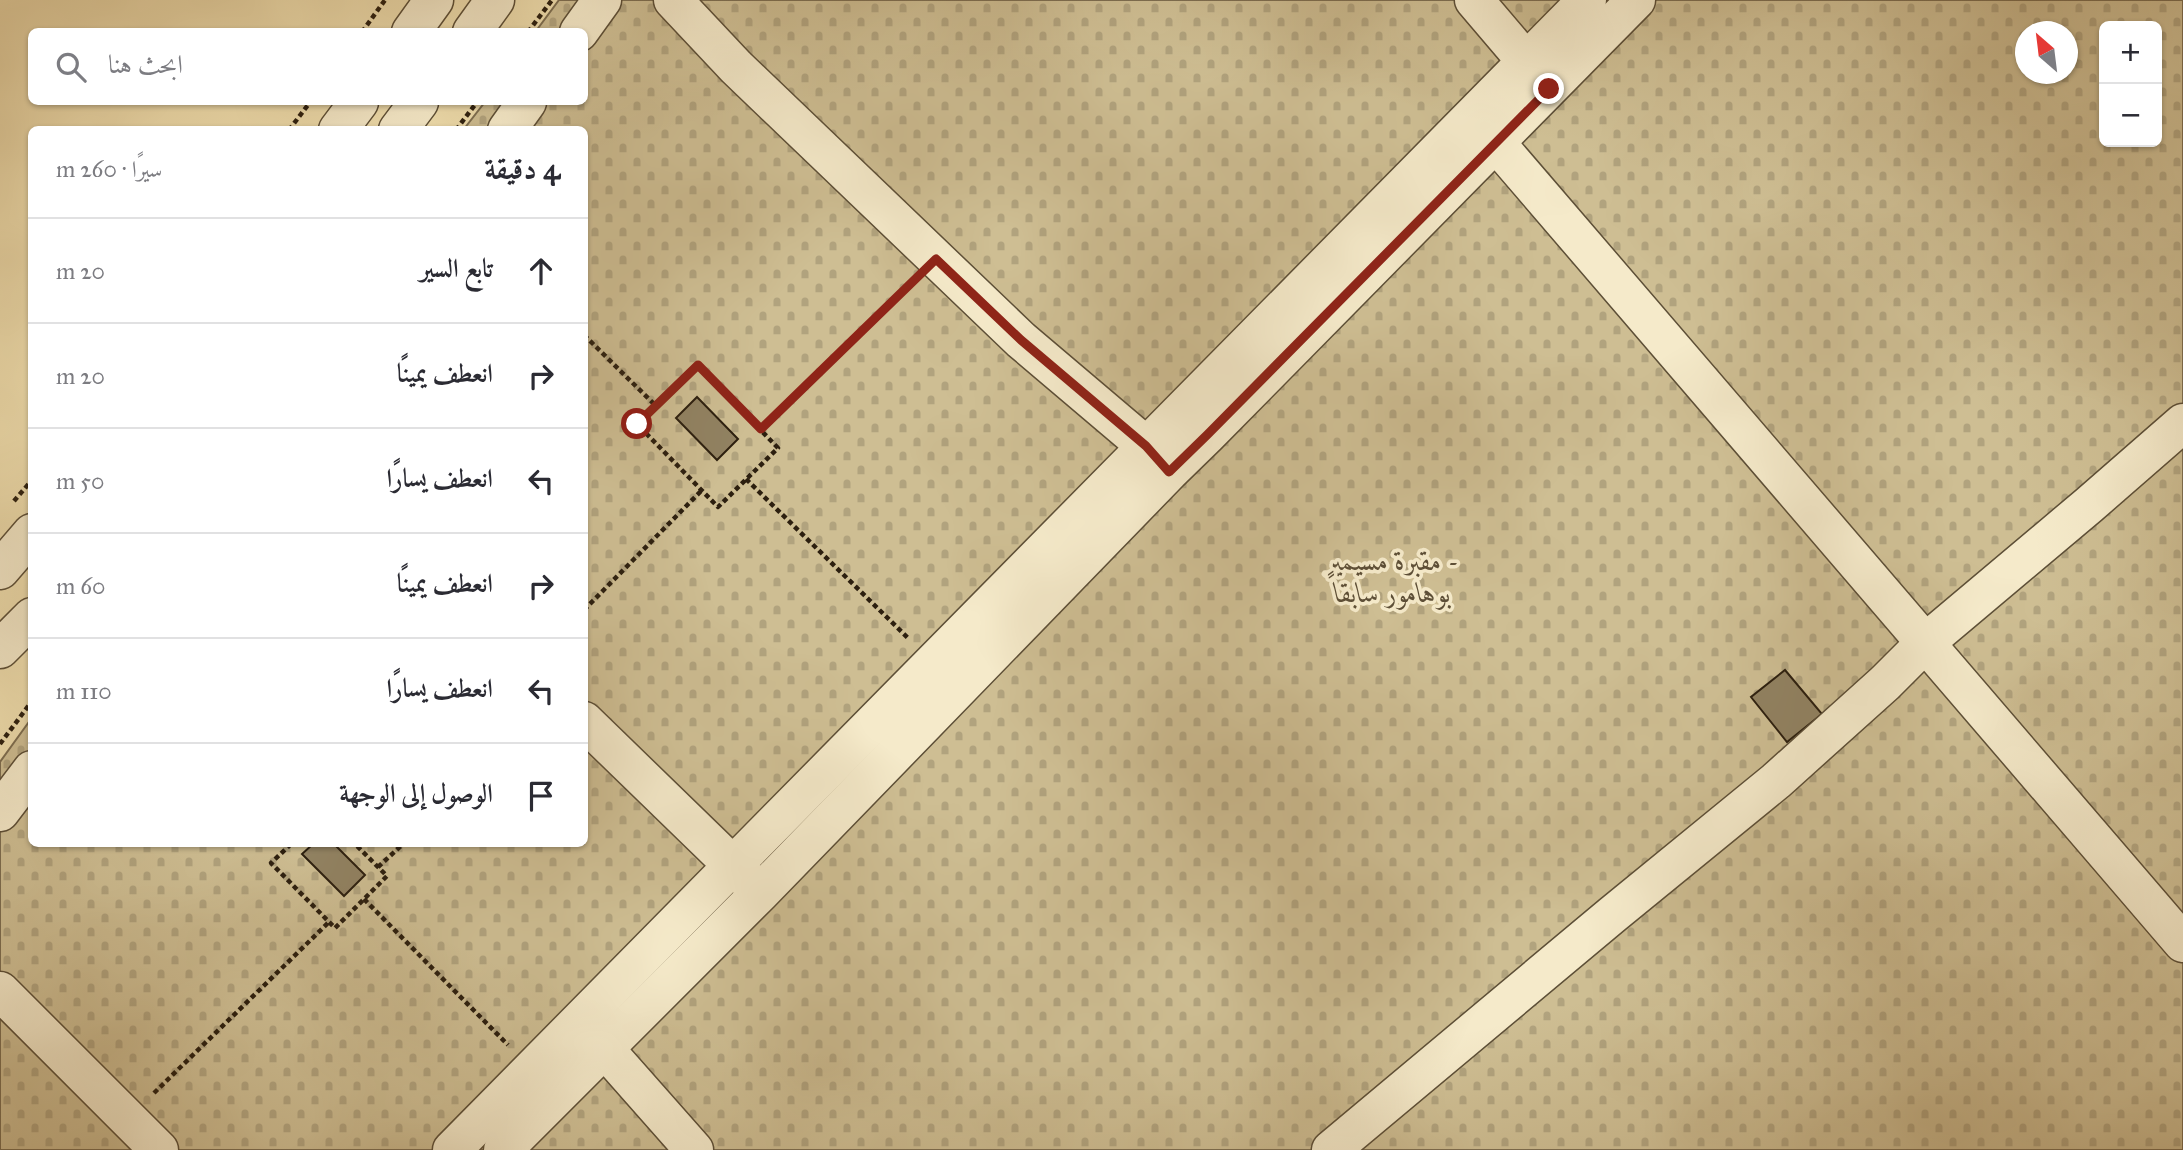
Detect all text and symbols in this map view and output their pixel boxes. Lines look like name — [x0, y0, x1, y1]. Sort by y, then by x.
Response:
north arrow — [2015, 21, 2078, 84]
map controls — [2099, 21, 2162, 147]
button: + — [2099, 21, 2162, 84]
search box — [28, 28, 588, 105]
icon: search — [52, 48, 90, 86]
text: ابحث هنا — [108, 48, 183, 80]
route end — [1533, 73, 1564, 104]
button: − — [2099, 84, 2162, 147]
text: 4 دقيقة — [484, 151, 560, 187]
text: سيرًا · 260 m — [56, 155, 162, 183]
text: تابع السير — [420, 252, 493, 284]
icon: ahead — [522, 252, 560, 290]
text: 20 m — [56, 257, 105, 285]
text: انعطف يمينًا — [397, 357, 493, 389]
icon: right — [522, 357, 560, 395]
text: 20 m — [56, 362, 105, 390]
route start — [621, 408, 652, 439]
text: انعطف يسارًا — [386, 462, 493, 494]
icon: left — [522, 462, 560, 500]
text: 50 m — [56, 467, 104, 495]
park label: مقبرة مسيمير - بوهامور سابقاً — [1325, 543, 1459, 610]
text: انعطف يمينًا — [397, 567, 493, 599]
icon: right — [522, 567, 560, 605]
text: 60 m — [56, 572, 105, 600]
text: انعطف يسارًا — [386, 672, 493, 704]
icon: left — [522, 672, 560, 710]
text: 110 m — [56, 677, 112, 705]
text: الوصول إلى الوجهة — [339, 777, 493, 809]
icon: arrive — [522, 777, 560, 815]

